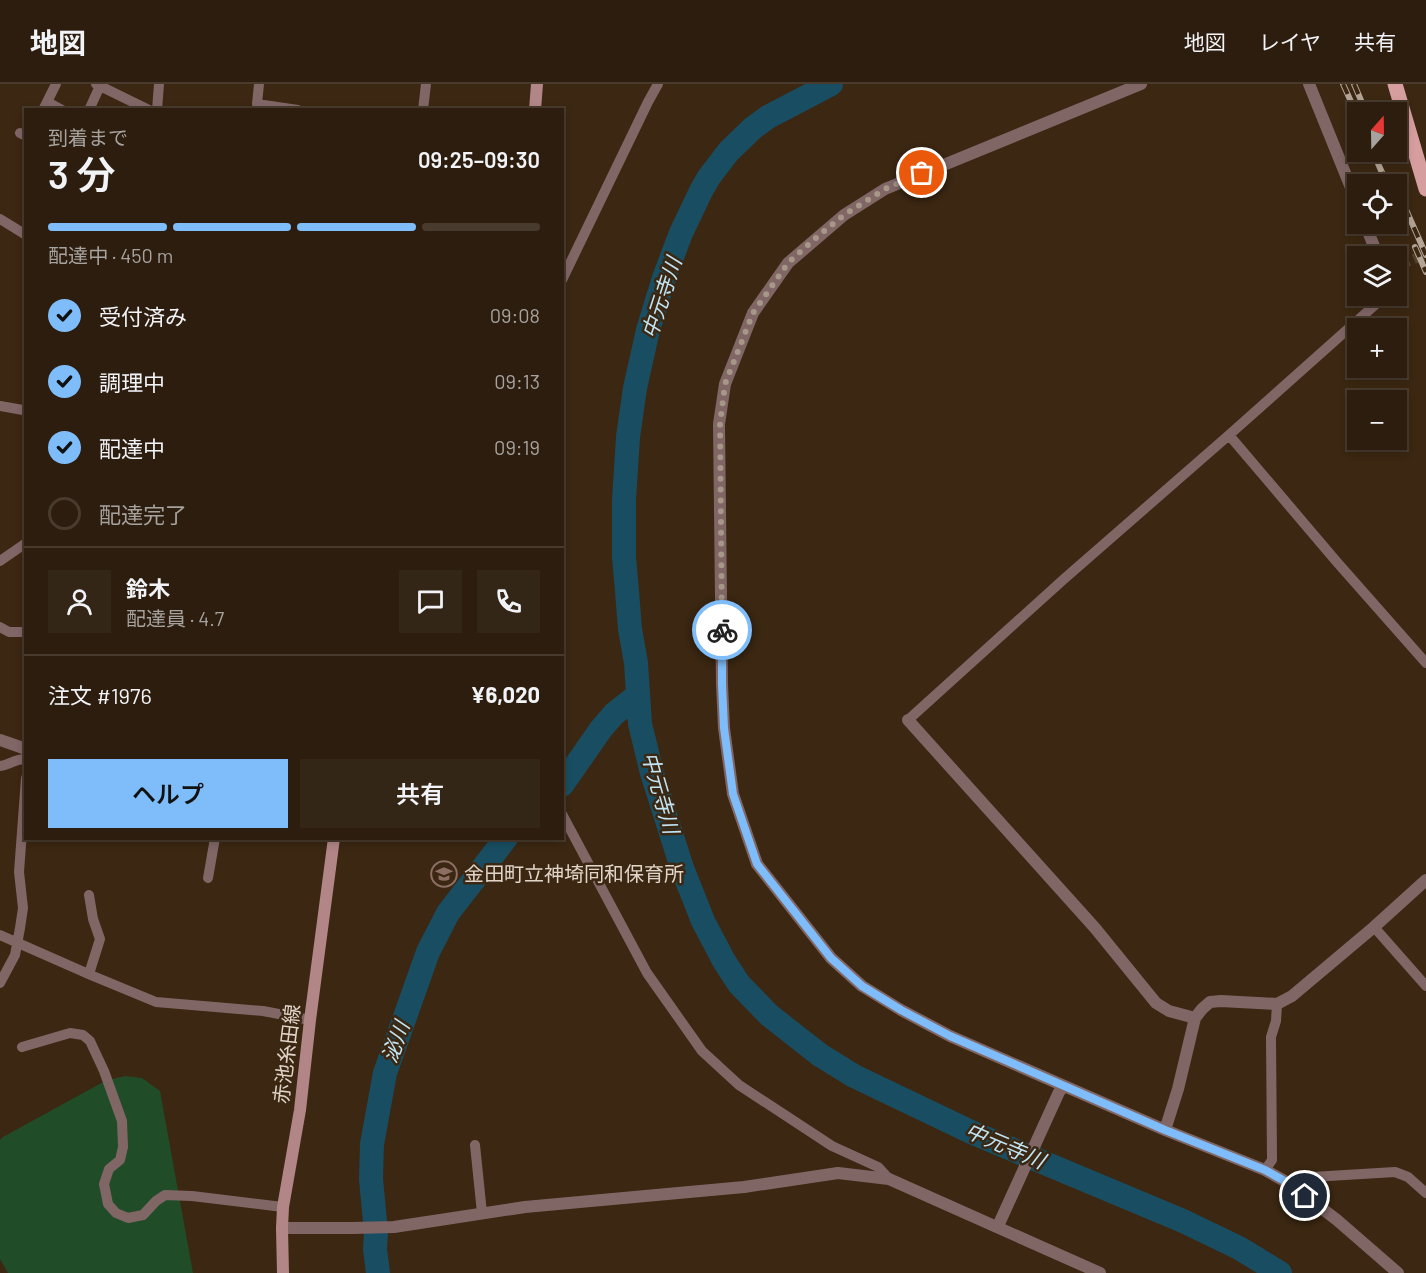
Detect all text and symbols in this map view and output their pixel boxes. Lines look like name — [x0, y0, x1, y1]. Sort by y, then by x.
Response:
text: 地図 — [30, 25, 86, 59]
text: 地図 — [1184, 29, 1226, 54]
text: レイヤ — [1259, 29, 1321, 54]
text: 共有 — [1354, 29, 1396, 54]
north arrow — [1347, 102, 1407, 162]
map controls — [1347, 102, 1407, 450]
text: 到着まで — [48, 125, 128, 149]
text: 09:25–09:30 — [418, 146, 540, 172]
pin — [896, 147, 947, 198]
text: 3 分 — [48, 150, 116, 197]
icon: bag — [905, 156, 938, 189]
button: locate — [1347, 174, 1407, 234]
text: 配達中 · 450 m — [48, 243, 173, 267]
button: layers — [1347, 246, 1407, 306]
water label: 中元寺川 — [636, 252, 686, 341]
icon: check — [48, 299, 81, 332]
text: 受付済み — [99, 303, 187, 329]
text: 09:08 — [490, 303, 540, 327]
button: + — [1347, 318, 1407, 378]
icon: check — [48, 365, 81, 398]
text: 調理中 — [99, 369, 165, 395]
text: 09:13 — [494, 369, 540, 393]
button: − — [1347, 390, 1407, 450]
icon: check — [48, 431, 81, 464]
text: 配達中 — [99, 435, 165, 461]
text: 09:19 — [494, 435, 540, 459]
text: 配達完了 — [99, 501, 187, 527]
button: person — [48, 570, 111, 633]
button: chat — [399, 570, 462, 633]
button: phone — [477, 570, 540, 633]
text: 鈴木 — [126, 575, 170, 601]
courier — [692, 600, 752, 660]
text: 配達員 · 4.7 — [126, 606, 224, 630]
icon: bike — [706, 614, 739, 647]
text: ¥6,020 — [470, 681, 540, 707]
text: 注文 #1976 — [48, 682, 152, 708]
water label: 中元寺川 — [638, 749, 686, 838]
button: ヘルプ — [48, 759, 288, 828]
button: 共有 — [300, 759, 540, 828]
school or university icon: 金田町立神埼同和保育所 — [429, 859, 459, 889]
place label: 金田町立神埼同和保育所 — [464, 861, 684, 885]
street label: 赤池糸田線 — [268, 1003, 304, 1105]
water label: 泌川 — [376, 1016, 414, 1065]
water label: 中元寺川 — [962, 1117, 1051, 1173]
pin — [1279, 1170, 1330, 1221]
icon: home — [1288, 1179, 1321, 1212]

